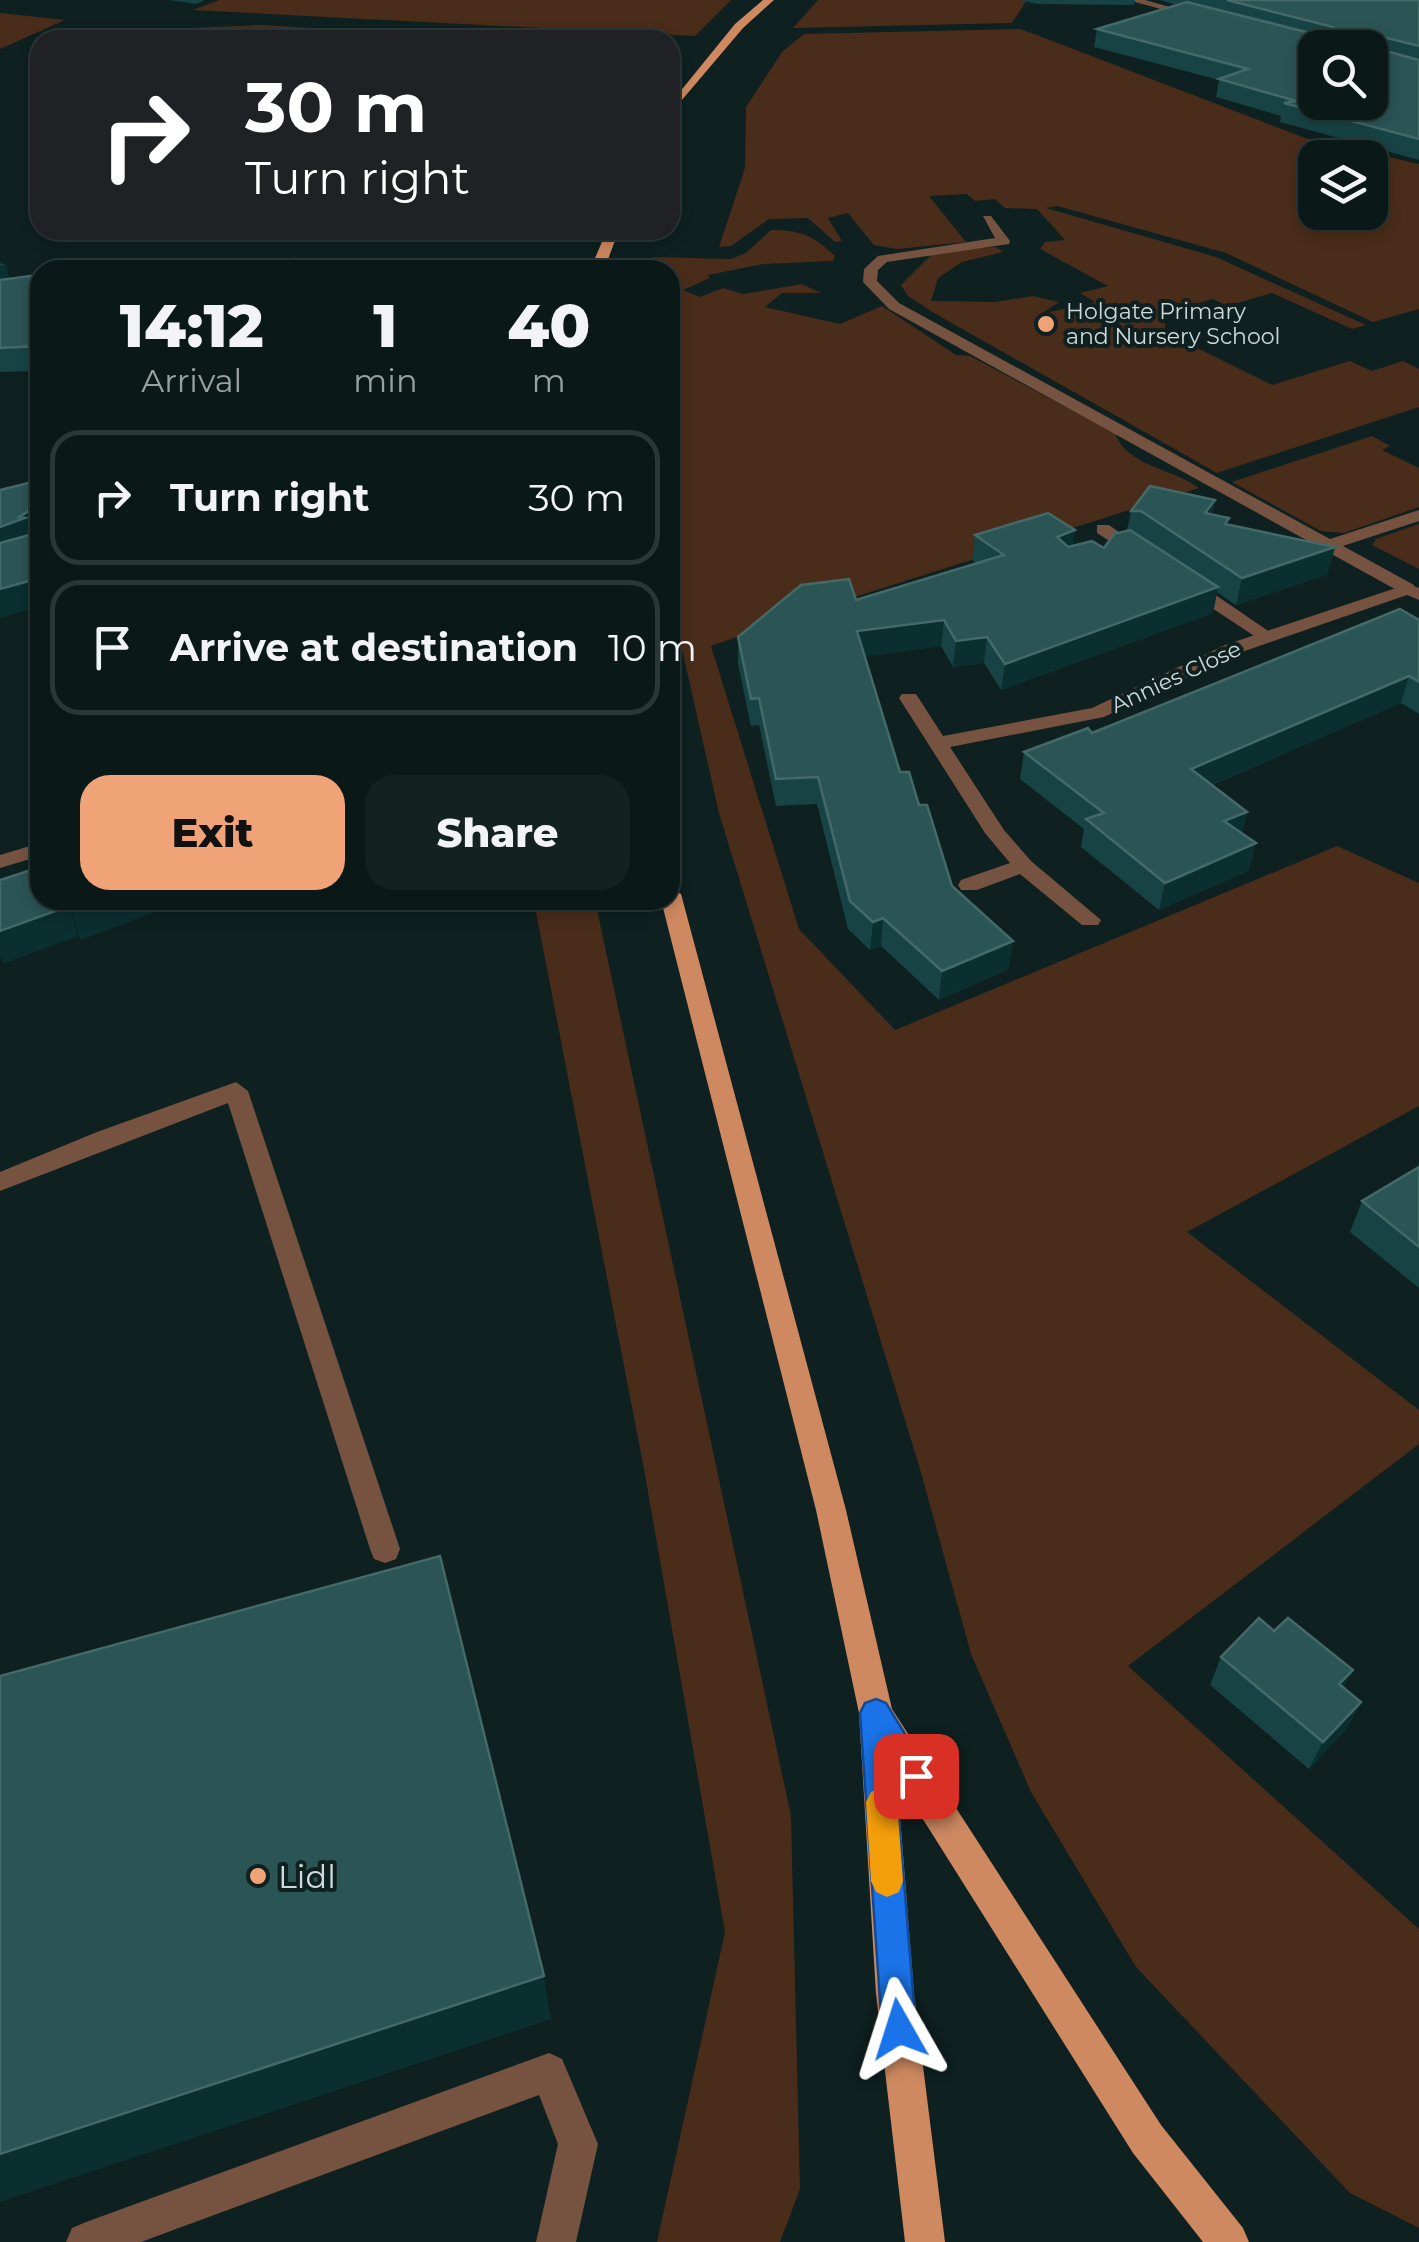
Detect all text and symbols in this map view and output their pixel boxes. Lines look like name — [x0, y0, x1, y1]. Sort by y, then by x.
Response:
map controls — [1298, 30, 1388, 230]
button: search — [1298, 30, 1388, 120]
text: 30 m — [245, 64, 427, 150]
icon: right — [80, 70, 210, 200]
button: layers — [1298, 140, 1388, 230]
text: Turn right — [245, 150, 470, 205]
text: 14:12 — [120, 289, 264, 362]
text: 1 — [373, 289, 398, 362]
text: 40 — [507, 289, 590, 362]
place label: Holgate Primary and Nursery School — [1066, 298, 1281, 350]
marker: Holgate Primary and Nursery School — [1035, 313, 1057, 335]
text: Arrival — [141, 361, 242, 400]
text: min — [353, 361, 418, 400]
text: m — [532, 361, 566, 400]
icon: right — [85, 470, 140, 525]
text: Turn right — [170, 474, 369, 521]
text: 30 m — [528, 474, 625, 521]
icon: arrive — [85, 620, 140, 675]
text: Arrive at destination — [170, 624, 578, 671]
text: 10 m — [608, 624, 697, 671]
street label: Annies Close — [1107, 635, 1245, 719]
button: Exit — [80, 775, 345, 890]
button: Share — [365, 775, 630, 890]
pin — [874, 1734, 959, 1819]
icon: arrive — [889, 1749, 944, 1804]
place label: Lidl — [278, 1857, 336, 1896]
marker: Lidl — [247, 1865, 269, 1887]
position arrow — [847, 1977, 951, 2081]

